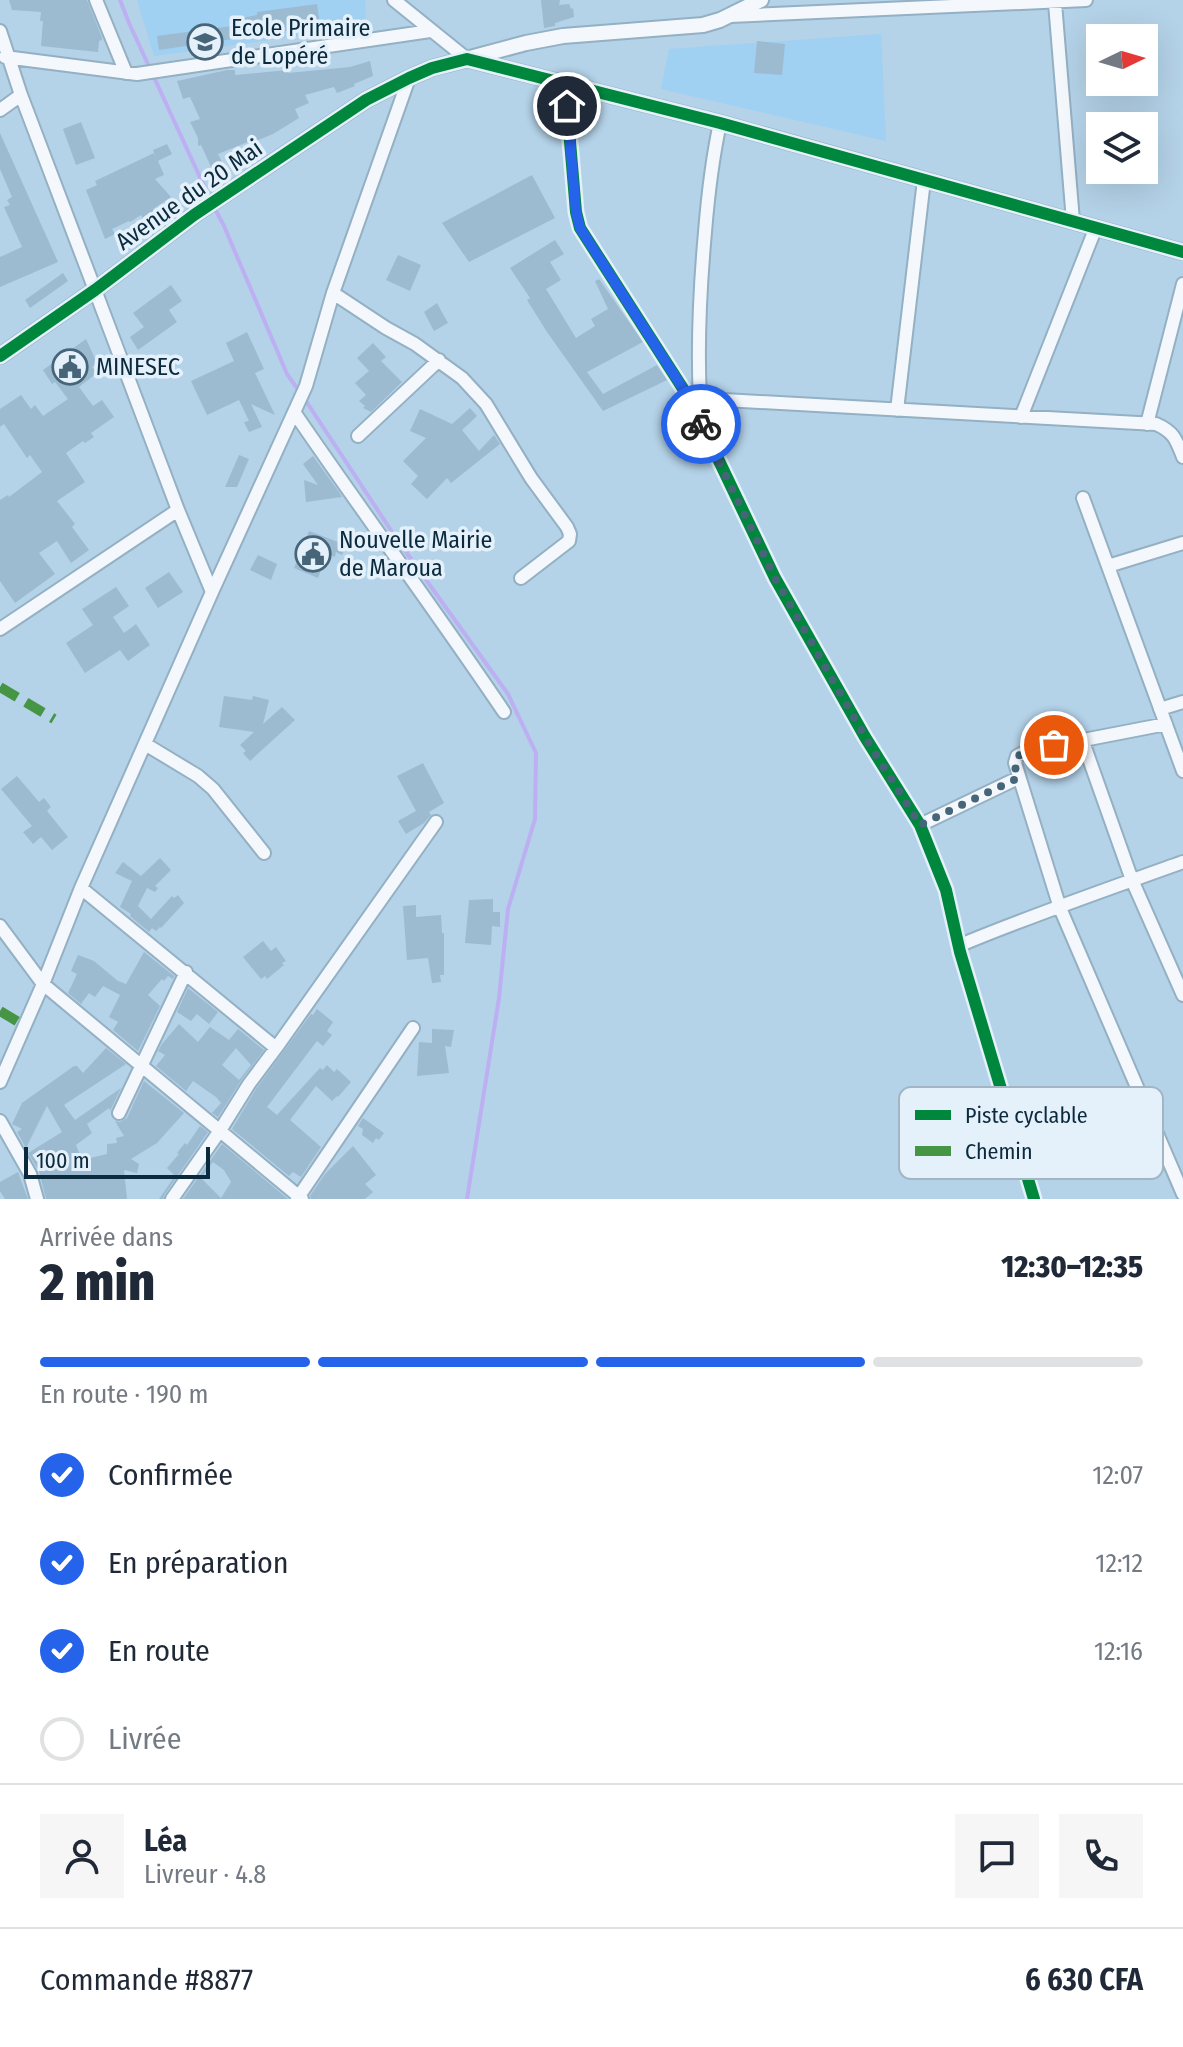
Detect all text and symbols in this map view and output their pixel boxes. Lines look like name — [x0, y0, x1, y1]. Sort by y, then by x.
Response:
place label: Ecole Primaire de Lopéré — [231, 14, 370, 70]
school or university icon: Ecole Primaire de Lopéré — [186, 23, 224, 61]
north arrow — [1086, 24, 1158, 96]
map controls — [1086, 24, 1158, 184]
pin — [533, 72, 601, 140]
icon: home — [545, 84, 589, 128]
button: layers — [1086, 112, 1158, 184]
street label: Avenue du 20 Mai — [110, 134, 268, 256]
public building icon: MINESEC — [51, 348, 89, 386]
place label: MINESEC — [96, 353, 180, 381]
courier — [661, 384, 741, 464]
icon: bike — [679, 402, 723, 446]
place label: Nouvelle Mairie de Maroua — [339, 526, 492, 582]
public building icon: Nouvelle Mairie de Maroua — [294, 535, 332, 573]
pin — [1020, 711, 1088, 779]
icon: bag — [1032, 723, 1076, 767]
legend — [899, 1087, 1163, 1179]
text: Piste cyclable — [965, 1102, 1088, 1129]
text: Chemin — [965, 1138, 1032, 1165]
scale bar — [24, 1143, 210, 1179]
text: 100 m — [36, 1147, 90, 1174]
text: Arrivée dans — [40, 1222, 173, 1253]
text: 12:30–12:35 — [1001, 1249, 1143, 1285]
text: 2 min — [40, 1251, 155, 1314]
text: En route · 190 m — [40, 1379, 208, 1410]
icon: check — [40, 1453, 84, 1497]
text: Confirmée — [108, 1457, 233, 1493]
text: 12:07 — [1092, 1460, 1143, 1491]
icon: check — [40, 1541, 84, 1585]
text: En préparation — [108, 1545, 289, 1581]
text: 12:12 — [1095, 1548, 1143, 1579]
icon: check — [40, 1629, 84, 1673]
text: En route — [108, 1633, 210, 1669]
text: 12:16 — [1094, 1636, 1143, 1667]
text: Livrée — [108, 1721, 181, 1757]
button: person — [40, 1814, 124, 1898]
button: chat — [955, 1814, 1039, 1898]
button: phone — [1059, 1814, 1143, 1898]
text: Léa — [144, 1823, 187, 1859]
text: Livreur · 4.8 — [144, 1859, 266, 1890]
text: Commande #8877 — [40, 1962, 253, 1998]
text: 6 630 CFA — [1025, 1962, 1143, 1998]

